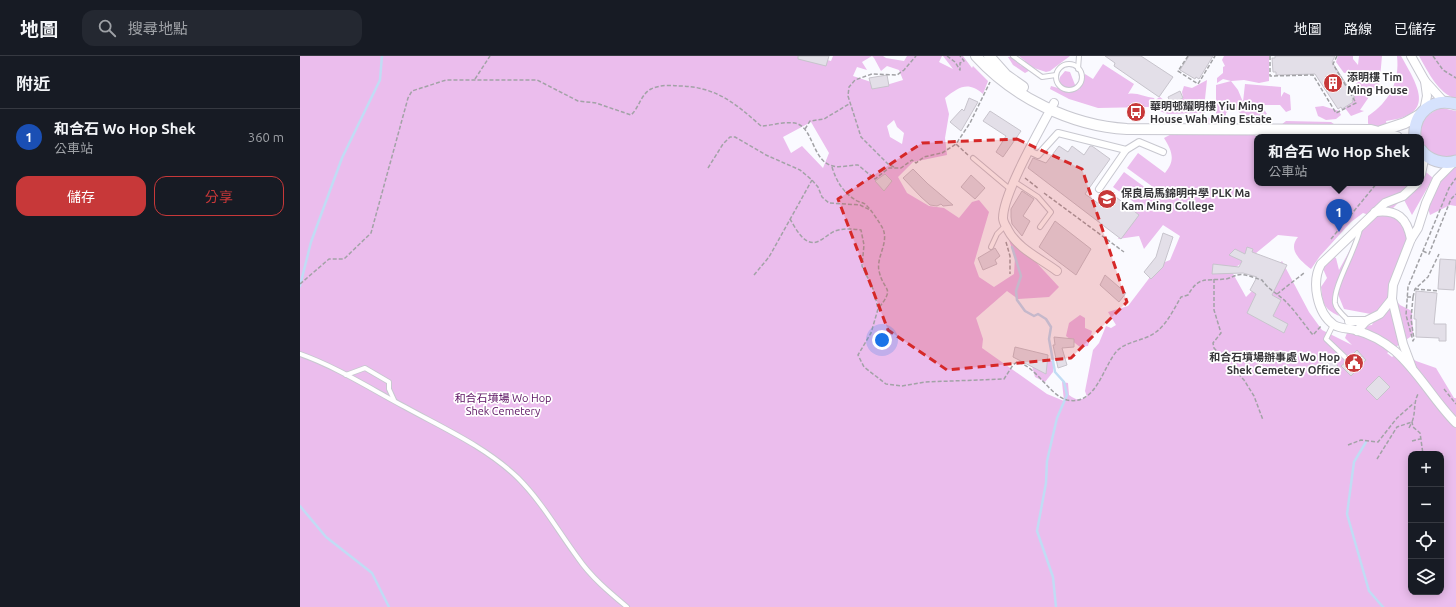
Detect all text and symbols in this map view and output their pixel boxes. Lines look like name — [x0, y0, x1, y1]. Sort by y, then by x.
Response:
search box — [82, 10, 362, 46]
icon: search — [96, 17, 118, 39]
text: 地圖 — [20, 18, 58, 40]
text: 搜尋地點 — [128, 20, 188, 37]
text: 地圖 — [1294, 21, 1322, 37]
text: 路線 — [1344, 21, 1372, 37]
text: 已儲存 — [1394, 21, 1436, 37]
place label: 添明樓 Tim Ming House — [1347, 71, 1408, 96]
building icon: 添明樓 Tim Ming House — [1322, 72, 1344, 94]
text: 附近 — [16, 74, 50, 93]
place label: 華明邨耀明樓 Yiu Ming House Wah Ming Estate — [1150, 100, 1272, 125]
bus stop icon: 華明邨耀明樓 Yiu Ming House Wah Ming Estate — [1125, 101, 1147, 123]
text: 和合石 Wo Hop Shek — [54, 120, 196, 137]
text: 1 — [25, 130, 33, 144]
text: 360 m — [248, 130, 284, 144]
popup — [1254, 134, 1424, 186]
text: 公車站 — [54, 141, 93, 155]
text: 和合石 Wo Hop Shek — [1268, 143, 1410, 160]
text: 公車站 — [1268, 164, 1307, 178]
button: 儲存 — [16, 176, 146, 216]
button: 分享 — [154, 176, 284, 216]
place label: 保良局馬錦明中學 PLK Ma Kam Ming College — [1121, 187, 1250, 212]
school or university icon: 保良局馬錦明中學 PLK Ma Kam Ming College — [1096, 188, 1118, 210]
pin: 1 — [1326, 199, 1352, 232]
your location — [872, 330, 892, 350]
place label: 和合石墳場辦事處 Wo Hop Shek Cemetery Office — [1209, 351, 1340, 376]
public building icon: 和合石墳場辦事處 Wo Hop Shek Cemetery Office — [1343, 352, 1365, 374]
park label: 和合石墳場 Wo Hop Shek Cemetery — [454, 392, 552, 417]
map controls — [1408, 451, 1444, 595]
button: + — [1408, 451, 1444, 487]
button: − — [1408, 487, 1444, 523]
button: locate — [1408, 523, 1444, 559]
button: layers — [1408, 559, 1444, 595]

